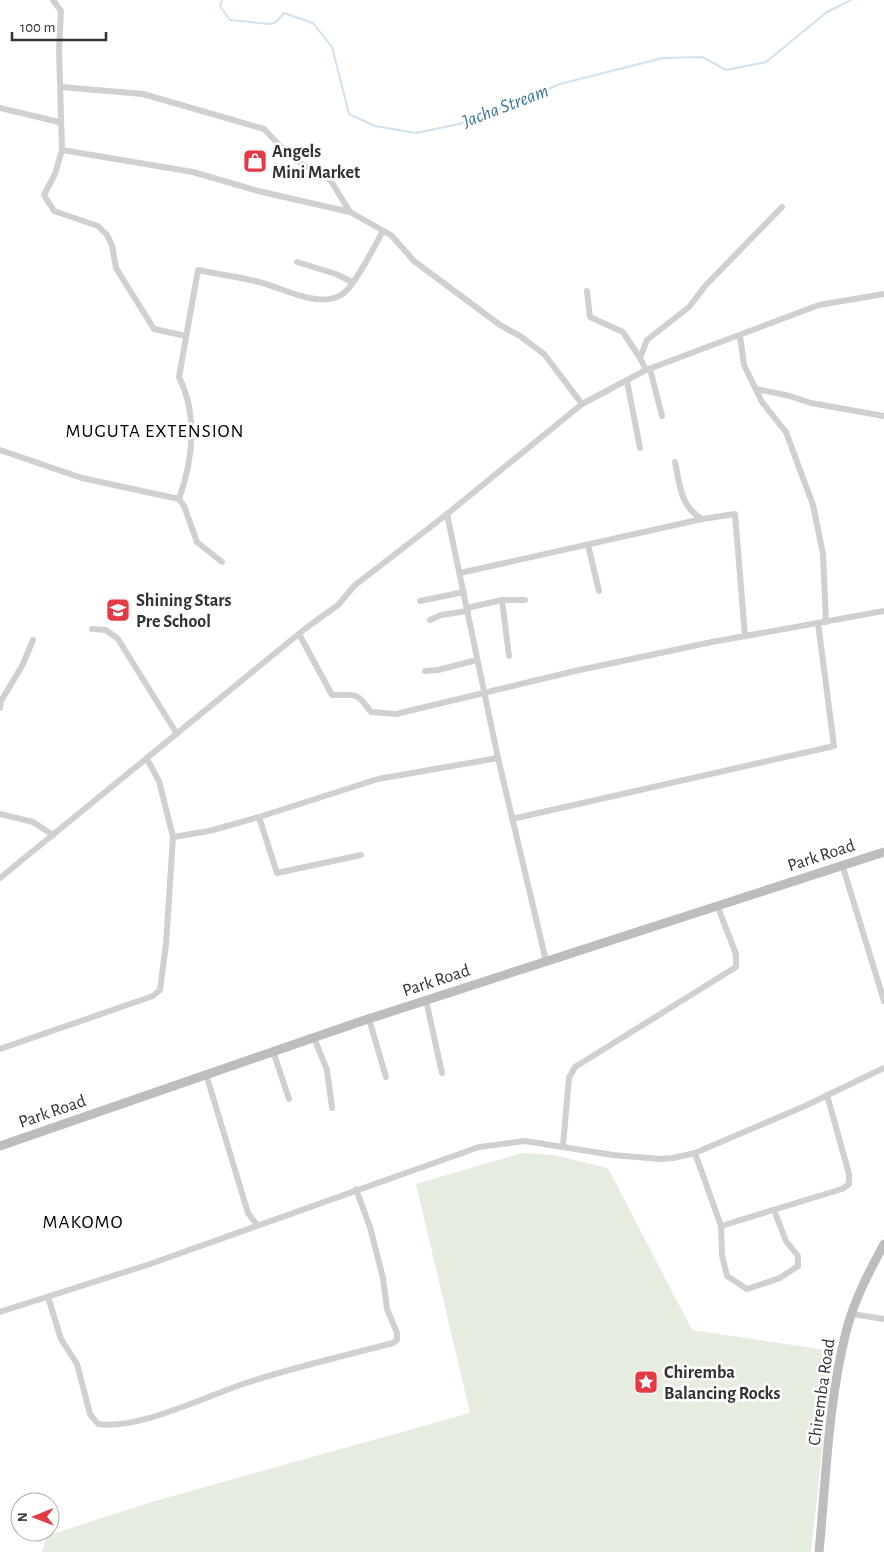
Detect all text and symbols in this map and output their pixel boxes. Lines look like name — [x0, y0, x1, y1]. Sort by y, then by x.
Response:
scale bar — [12, 10, 106, 42]
text: 100 m — [20, 20, 55, 35]
water label: Jacha Stream — [459, 81, 551, 132]
place label: Angels Mini Market — [272, 143, 360, 182]
shop icon: Angels Mini Market — [242, 148, 268, 174]
district label: MUGUTA EXTENSION — [66, 422, 244, 441]
place label: Shining Stars Pre School — [136, 592, 231, 631]
school or university icon: Shining Stars Pre School — [105, 597, 131, 623]
street label: Park Road — [785, 837, 857, 875]
street label: Park Road — [400, 962, 472, 1000]
street label: Park Road — [16, 1092, 88, 1132]
district label: MAKOMO — [42, 1213, 124, 1232]
street label: Chiremba Road — [806, 1337, 838, 1447]
place label: Chiremba Balancing Rocks — [664, 1364, 780, 1403]
place icon: Chiremba Balancing Rocks — [633, 1369, 659, 1395]
north arrow — [10, 1492, 60, 1542]
text: N — [16, 1512, 30, 1522]

